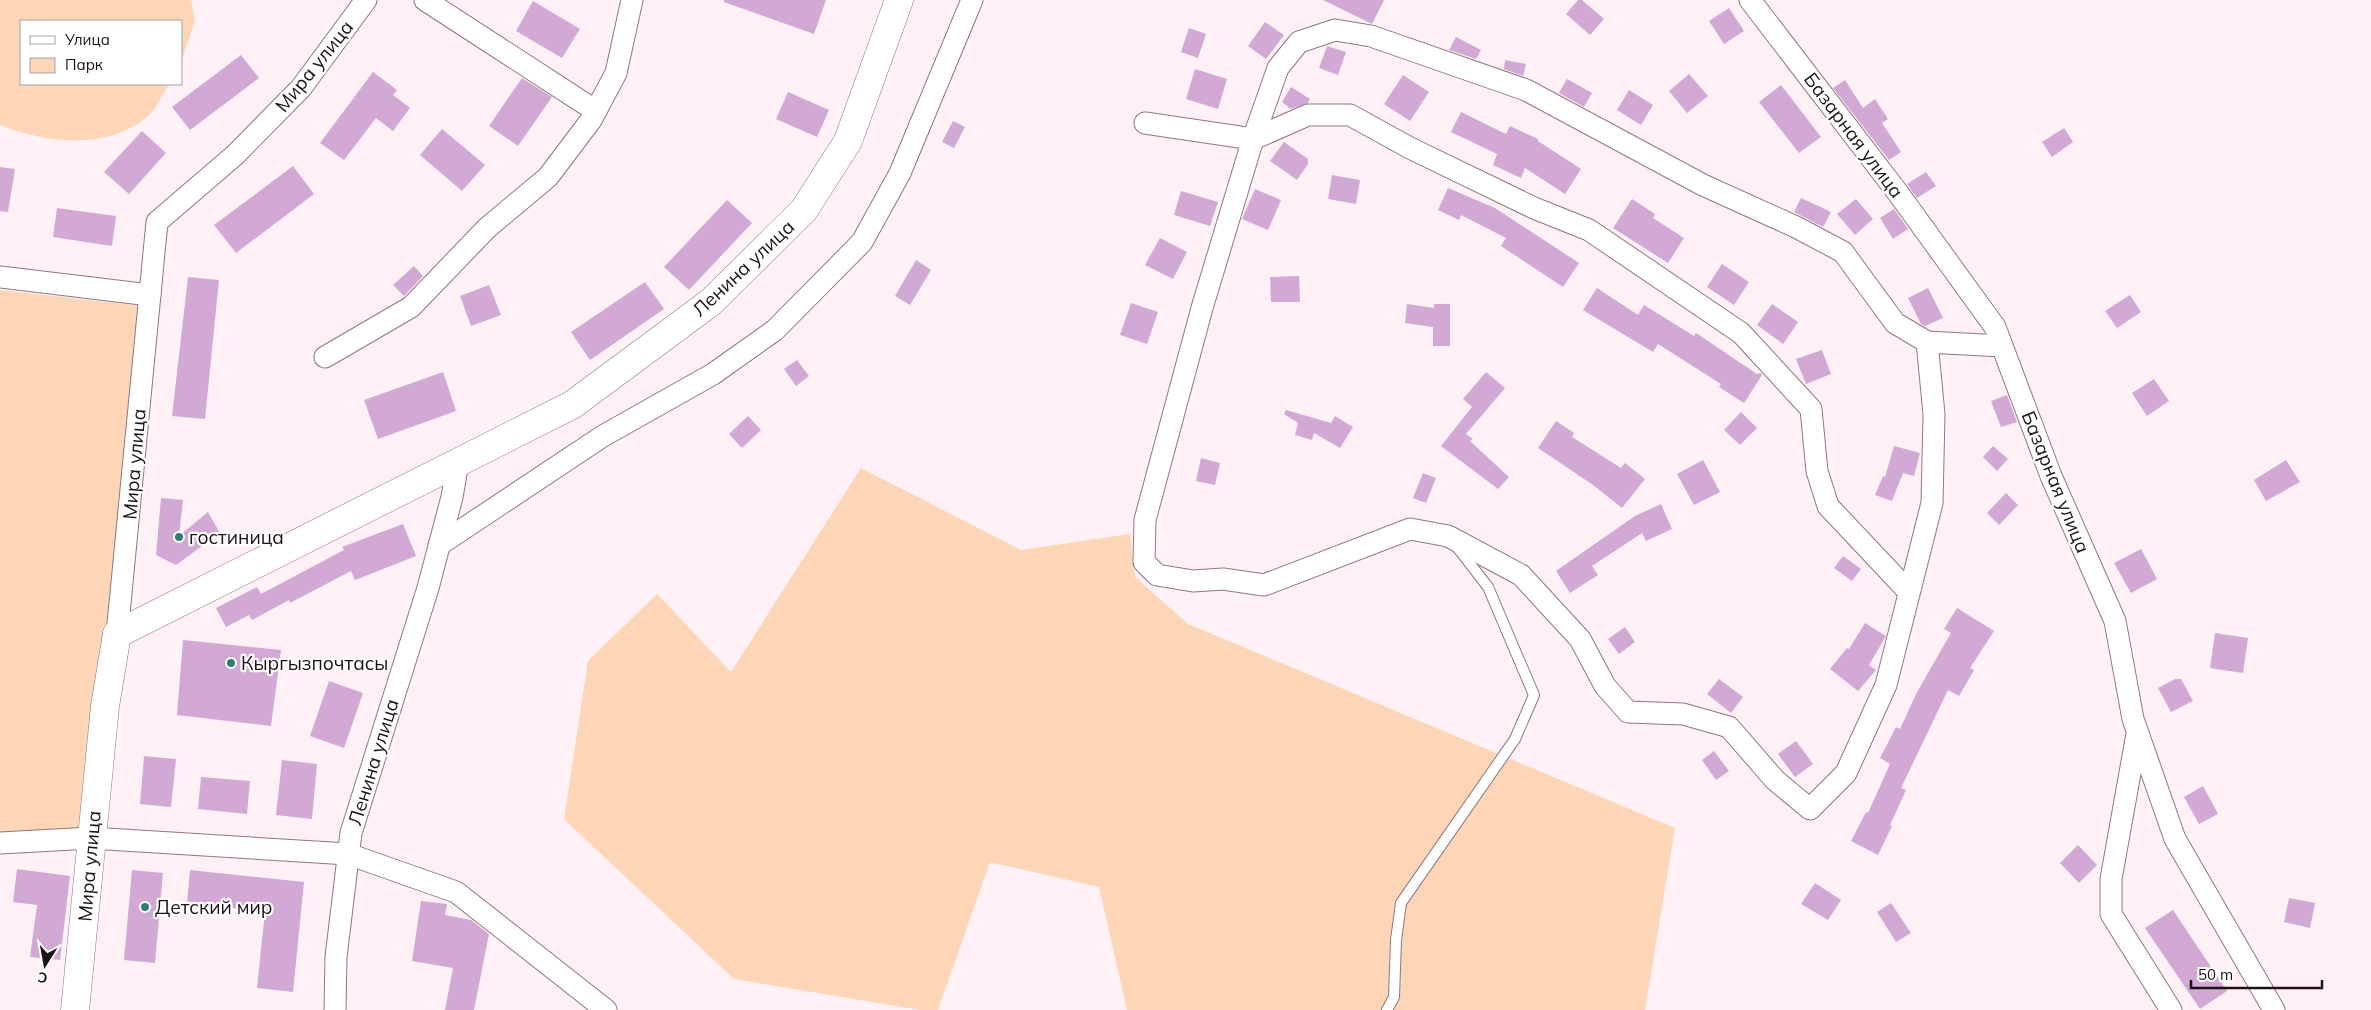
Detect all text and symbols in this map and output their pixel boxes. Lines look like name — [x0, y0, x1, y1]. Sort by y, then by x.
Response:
street label: Мира улица — [270, 15, 358, 117]
legend — [20, 20, 182, 85]
text: Улица — [64, 30, 110, 49]
text: Парк — [65, 55, 104, 74]
street label: Базарная улица — [1799, 67, 1909, 203]
street label: Ленина улица — [687, 215, 799, 321]
street label: Мира улица — [117, 408, 151, 520]
street label: Базарная улица — [2017, 408, 2095, 556]
place label: гостиница — [189, 525, 284, 549]
marker: гостиница — [173, 531, 185, 543]
place label: Кыргызпочтасы — [241, 651, 388, 675]
marker: Кыргызпочтасы — [225, 657, 237, 669]
street label: Ленина улица — [342, 696, 404, 828]
street label: Мира улица — [72, 810, 106, 922]
place label: Детский мир — [155, 895, 272, 919]
marker: Детский мир — [139, 901, 151, 913]
north arrow — [20, 940, 70, 990]
scale bar — [2191, 958, 2322, 990]
text: 50 m — [2198, 965, 2233, 984]
text: С — [36, 968, 49, 988]

